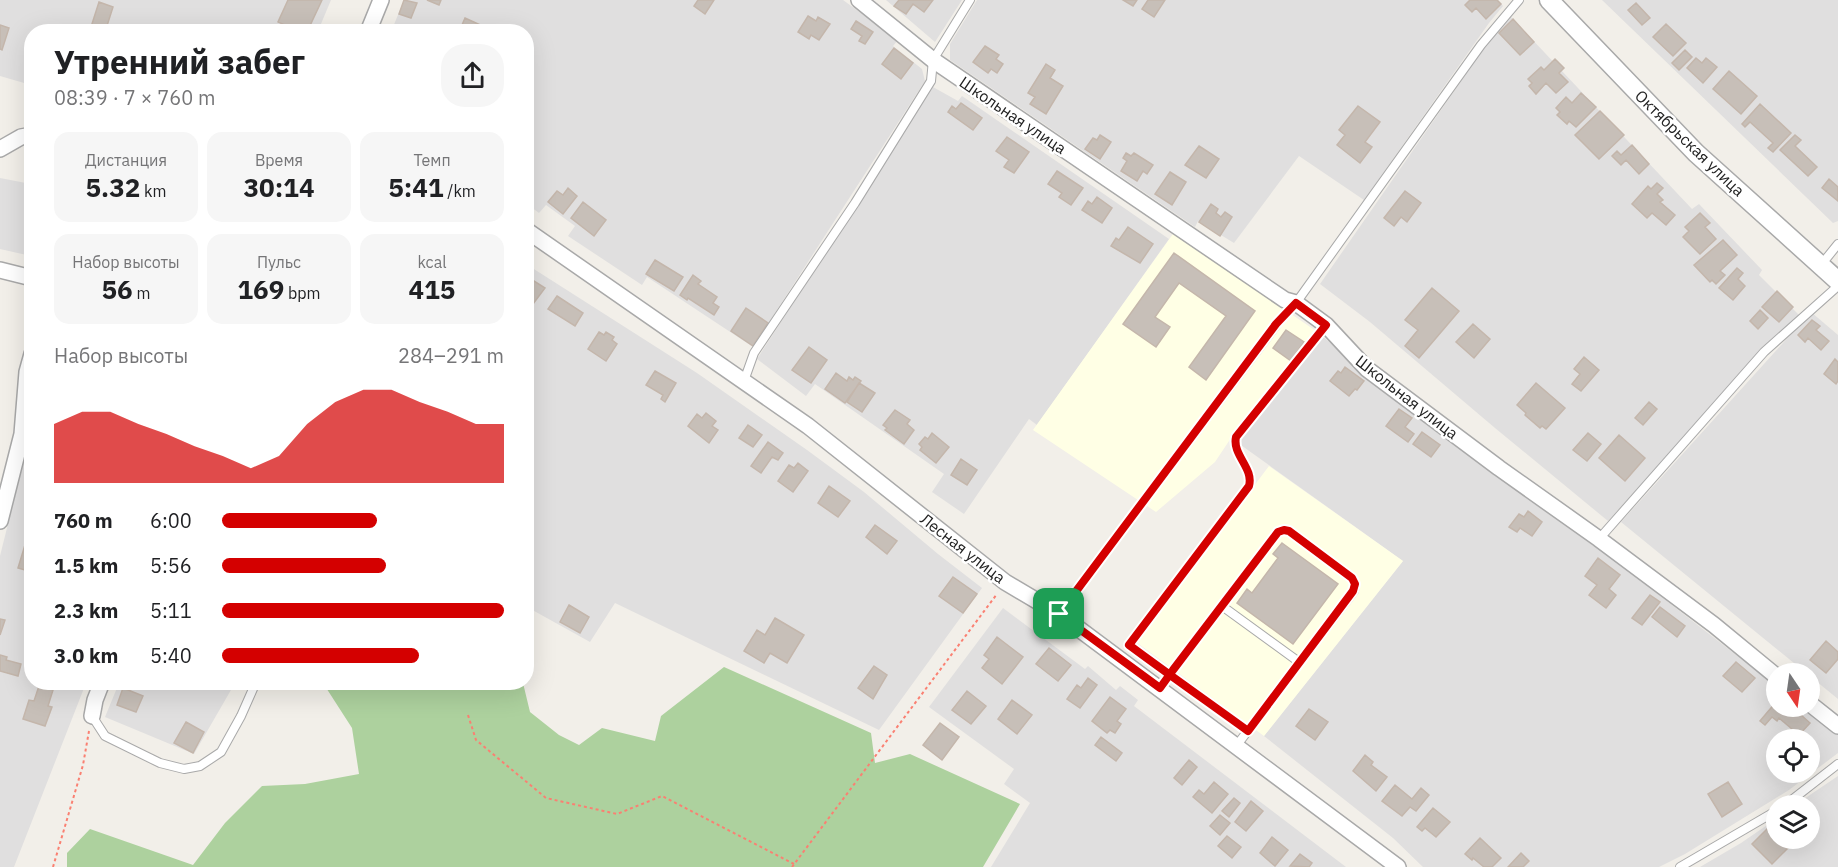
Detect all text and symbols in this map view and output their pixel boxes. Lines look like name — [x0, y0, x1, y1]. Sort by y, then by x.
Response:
text: Утренний забег — [54, 40, 305, 83]
button: share — [441, 44, 504, 107]
street label: Школьная улица — [956, 72, 1071, 158]
text: 08:39 · 7 × 760 m — [54, 84, 215, 111]
street label: Октябрьская улица — [1631, 86, 1749, 201]
text: Дистанция — [85, 150, 167, 170]
text: Время — [255, 150, 303, 170]
text: Темп — [413, 150, 451, 170]
text: 5.32 — [85, 170, 140, 204]
text: 30:14 — [244, 170, 314, 204]
text: 5:41 — [388, 170, 444, 204]
text: km — [140, 181, 167, 201]
text: /km — [444, 181, 476, 201]
text: Набор высоты — [72, 252, 180, 272]
text: Пульс — [257, 252, 301, 272]
text: kcal — [417, 252, 447, 272]
text: 56 — [102, 272, 133, 306]
text: 169 — [237, 272, 284, 306]
text: 415 — [409, 272, 455, 306]
text: m — [133, 283, 150, 303]
text: bpm — [284, 283, 321, 303]
text: Набор высоты — [54, 342, 188, 369]
text: 284–291 m — [398, 342, 504, 369]
street label: Школьная улица — [1352, 351, 1463, 444]
text: 760 m — [54, 507, 113, 534]
text: 6:00 — [150, 507, 192, 534]
street label: Лесная улица — [917, 509, 1010, 588]
text: 1.5 km — [54, 552, 118, 579]
text: 5:56 — [150, 552, 192, 579]
pin — [1033, 588, 1084, 639]
text: 2.3 km — [54, 597, 118, 624]
text: 5:11 — [150, 597, 192, 624]
icon: arrive — [1042, 597, 1075, 630]
text: 3.0 km — [54, 642, 118, 669]
text: 5:40 — [150, 642, 192, 669]
north arrow — [1766, 663, 1820, 717]
map controls — [1766, 663, 1820, 849]
button: locate — [1766, 729, 1820, 783]
button: layers — [1766, 795, 1820, 849]

